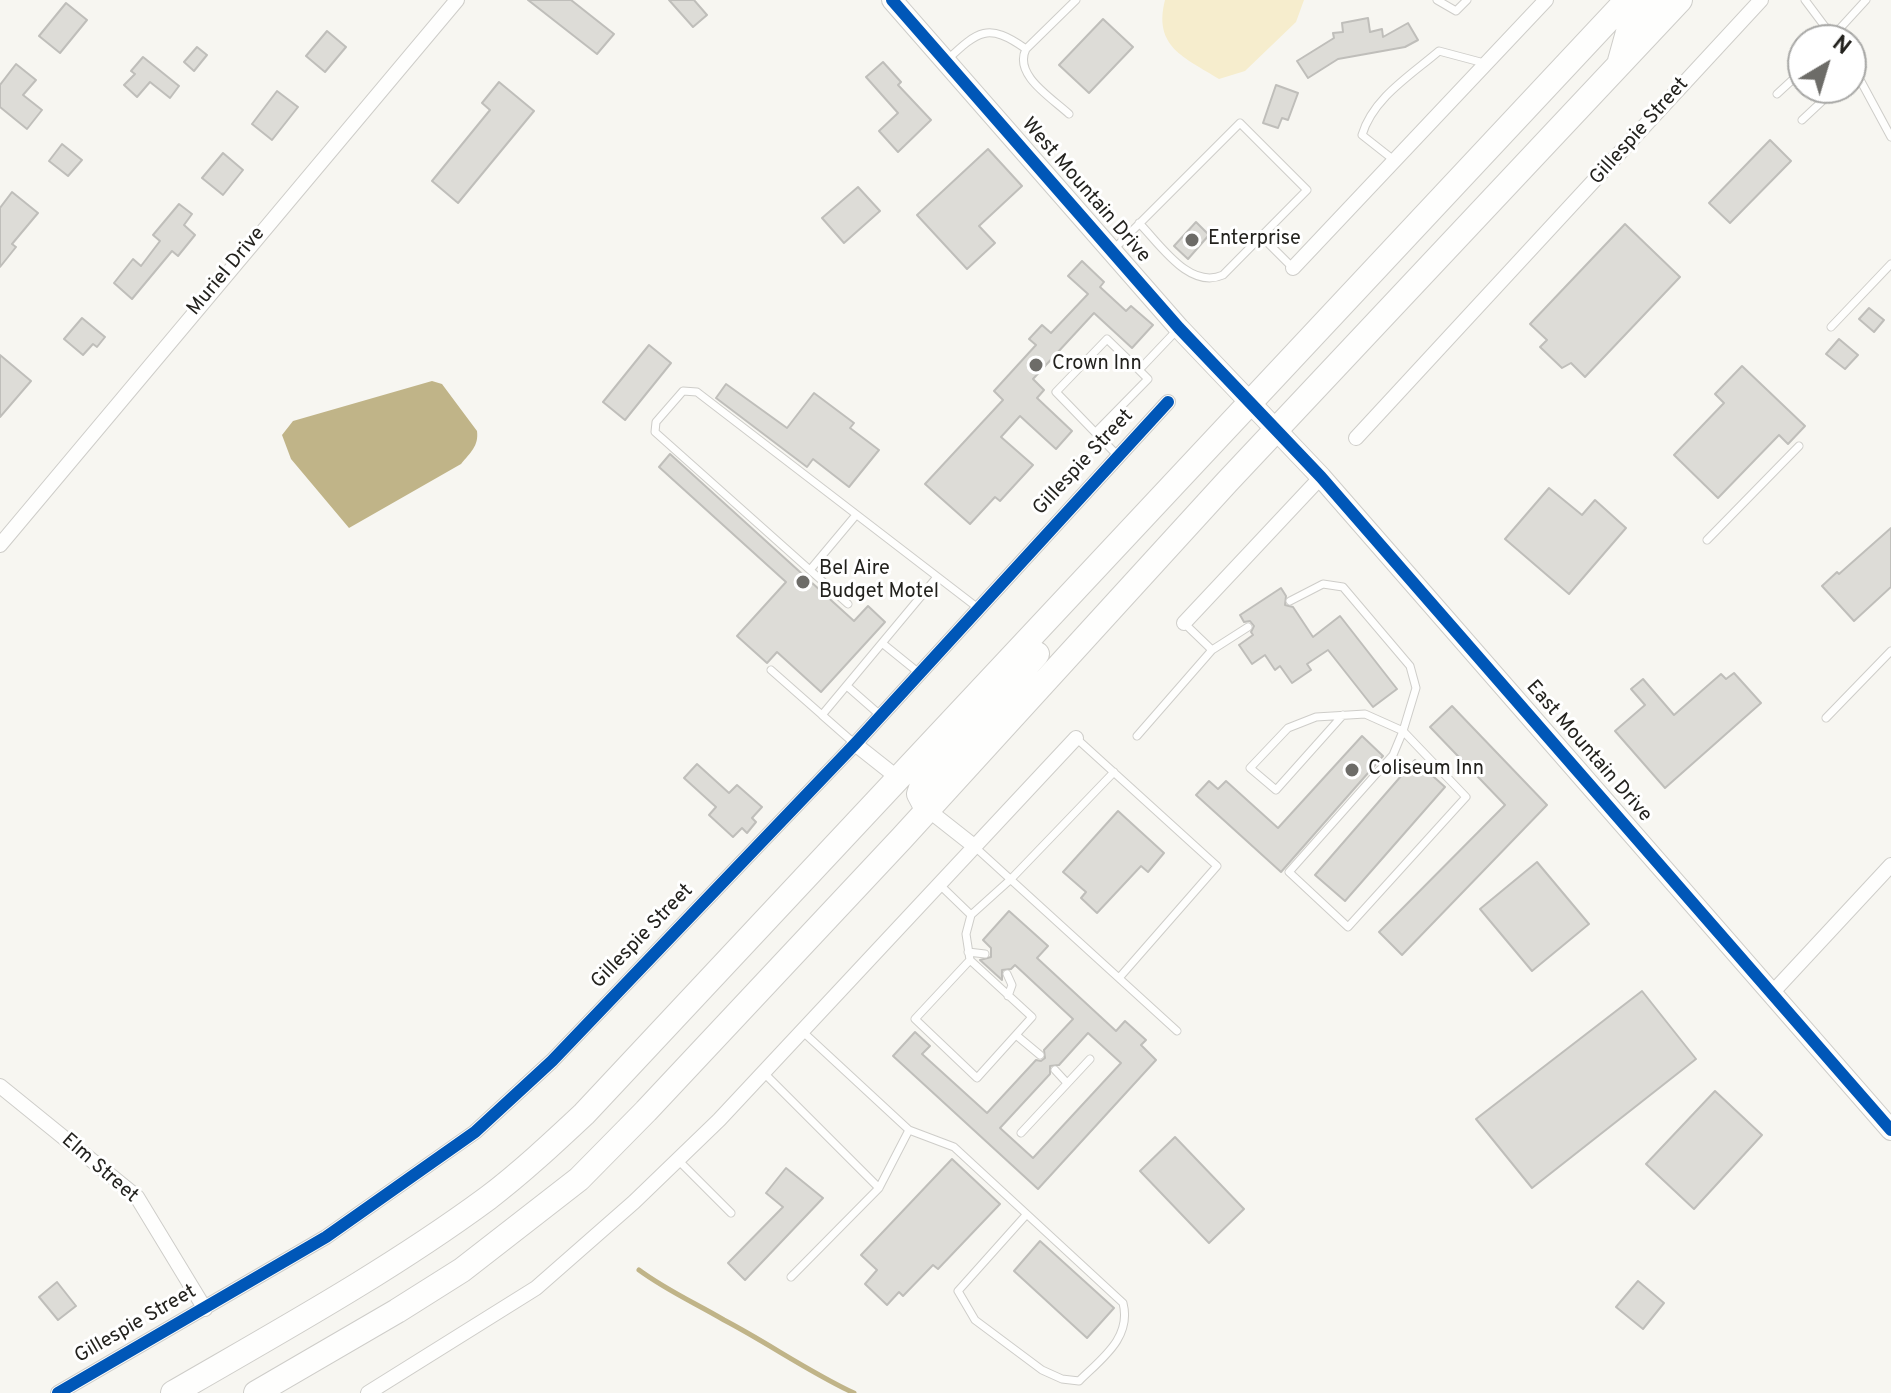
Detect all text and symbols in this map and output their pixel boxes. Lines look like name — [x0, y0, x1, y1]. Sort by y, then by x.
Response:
north arrow — [1787, 24, 1867, 104]
text: N — [1826, 31, 1855, 62]
street label: Gillespie Street — [1586, 73, 1694, 191]
street label: West Mountain Drive — [1015, 114, 1155, 268]
street label: Muriel Drive — [183, 223, 271, 321]
place label: Enterprise — [1208, 228, 1301, 252]
marker: Enterprise — [1183, 231, 1201, 249]
place label: Crown Inn — [1052, 353, 1142, 377]
marker: Crown Inn — [1027, 356, 1045, 374]
street label: Gillespie Street — [1029, 405, 1139, 521]
place label: Bel Aire Budget Motel — [819, 558, 939, 605]
marker: Bel Aire Budget Motel — [794, 573, 812, 591]
street label: East Mountain Drive — [1520, 676, 1656, 828]
place label: Coliseum Inn — [1368, 758, 1484, 782]
marker: Coliseum Inn — [1343, 761, 1361, 779]
street label: Gillespie Street — [587, 880, 699, 994]
street label: Elm Street — [56, 1129, 142, 1209]
street label: Gillespie Street — [71, 1281, 201, 1369]

